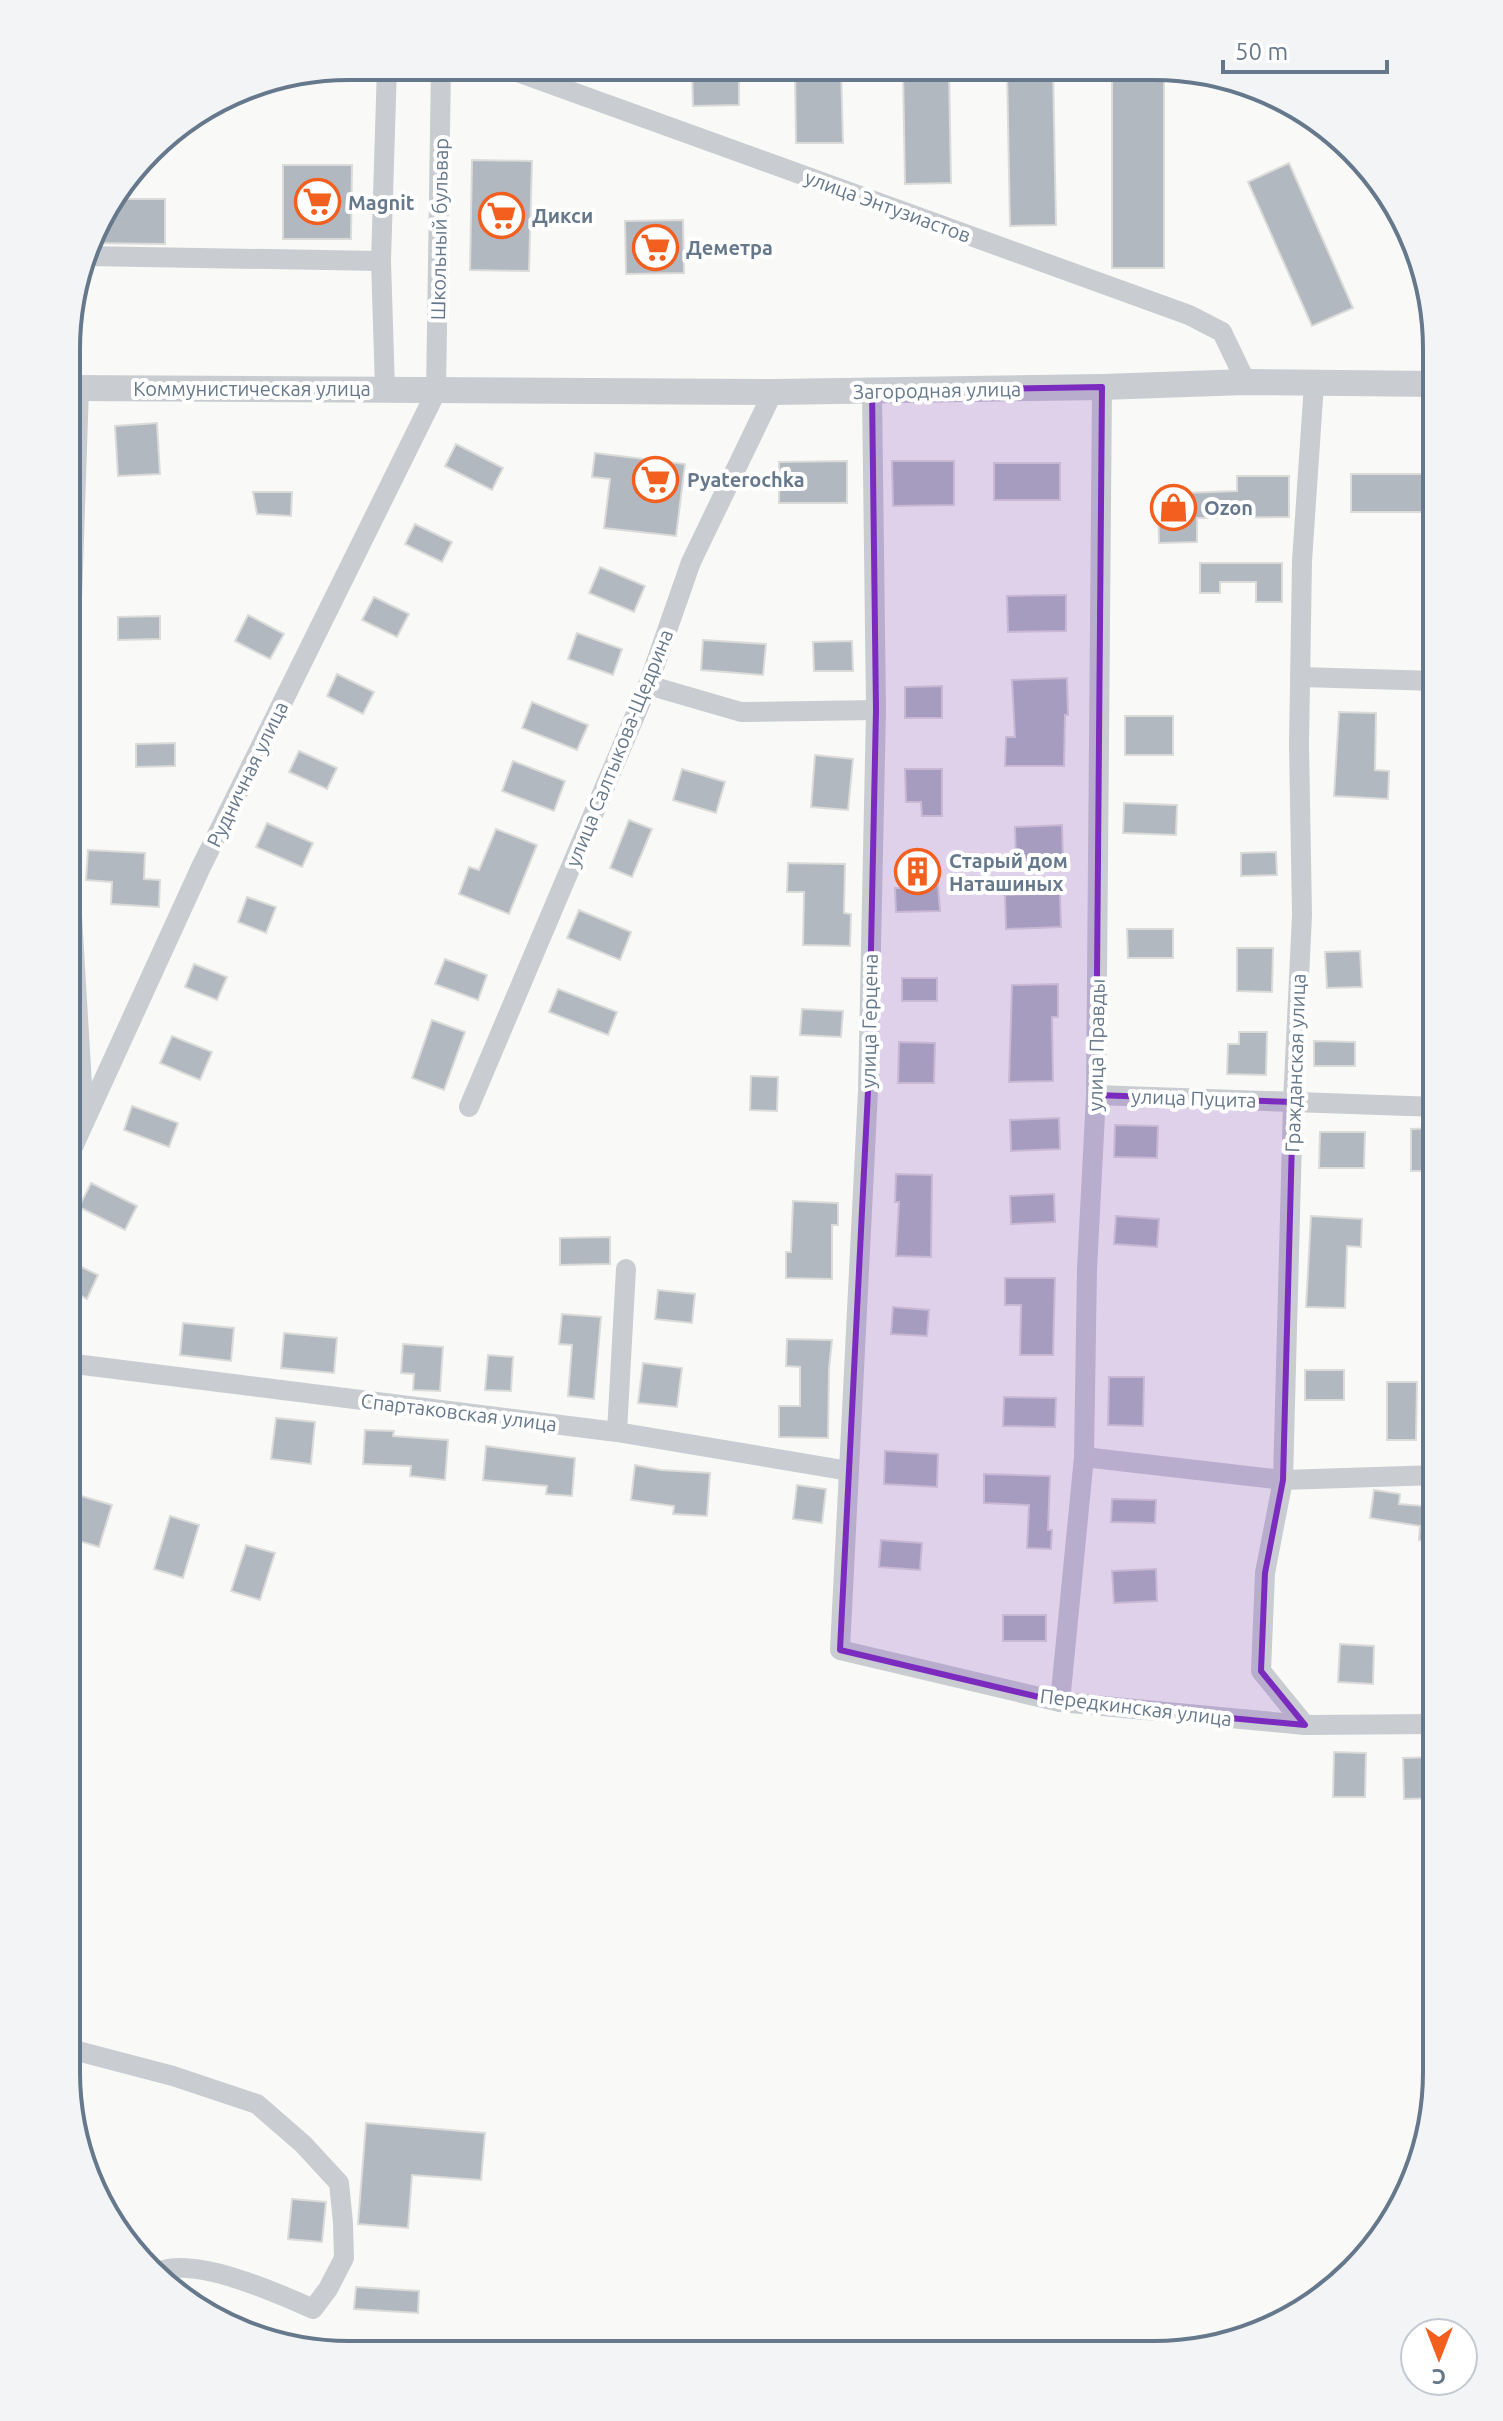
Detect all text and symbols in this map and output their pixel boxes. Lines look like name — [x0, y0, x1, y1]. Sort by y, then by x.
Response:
scale bar — [1223, 24, 1387, 74]
text: 50 m — [1235, 38, 1288, 65]
street label: Школьный бульвар — [426, 138, 452, 320]
street label: улица Энтузиастов — [802, 165, 974, 247]
supermarket icon: Magnit — [293, 178, 341, 226]
place label: Magnit — [348, 191, 415, 214]
supermarket icon: Дикси — [477, 191, 525, 239]
place label: Дикси — [532, 204, 593, 227]
supermarket icon: Деметра — [631, 223, 679, 271]
place label: Деметра — [686, 236, 773, 259]
street label: Коммунистическая улица — [133, 377, 371, 400]
street label: Загородная улица — [853, 377, 1021, 403]
supermarket icon: Pyaterochka — [632, 455, 680, 503]
place label: Pyaterochka — [687, 468, 805, 491]
shop icon: Ozon — [1149, 483, 1197, 531]
place label: Ozon — [1204, 496, 1253, 519]
street label: улица Салтыкова-Щедрина — [561, 626, 677, 870]
street label: Рудничная улица — [202, 697, 292, 851]
building icon: Старый дом Наташиных — [894, 847, 942, 895]
place label: Старый дом Наташиных — [949, 849, 1068, 895]
street label: улица Герцена — [856, 953, 882, 1089]
street label: Гражданская улица — [1280, 973, 1310, 1153]
street label: улица Правды — [1083, 978, 1109, 1112]
street label: улица Пуцита — [1131, 1084, 1257, 1112]
street label: Спартаковская улица — [360, 1389, 558, 1435]
street label: Передкинская улица — [1039, 1684, 1233, 1730]
north arrow — [1399, 2317, 1479, 2397]
text: С — [1432, 2365, 1446, 2390]

